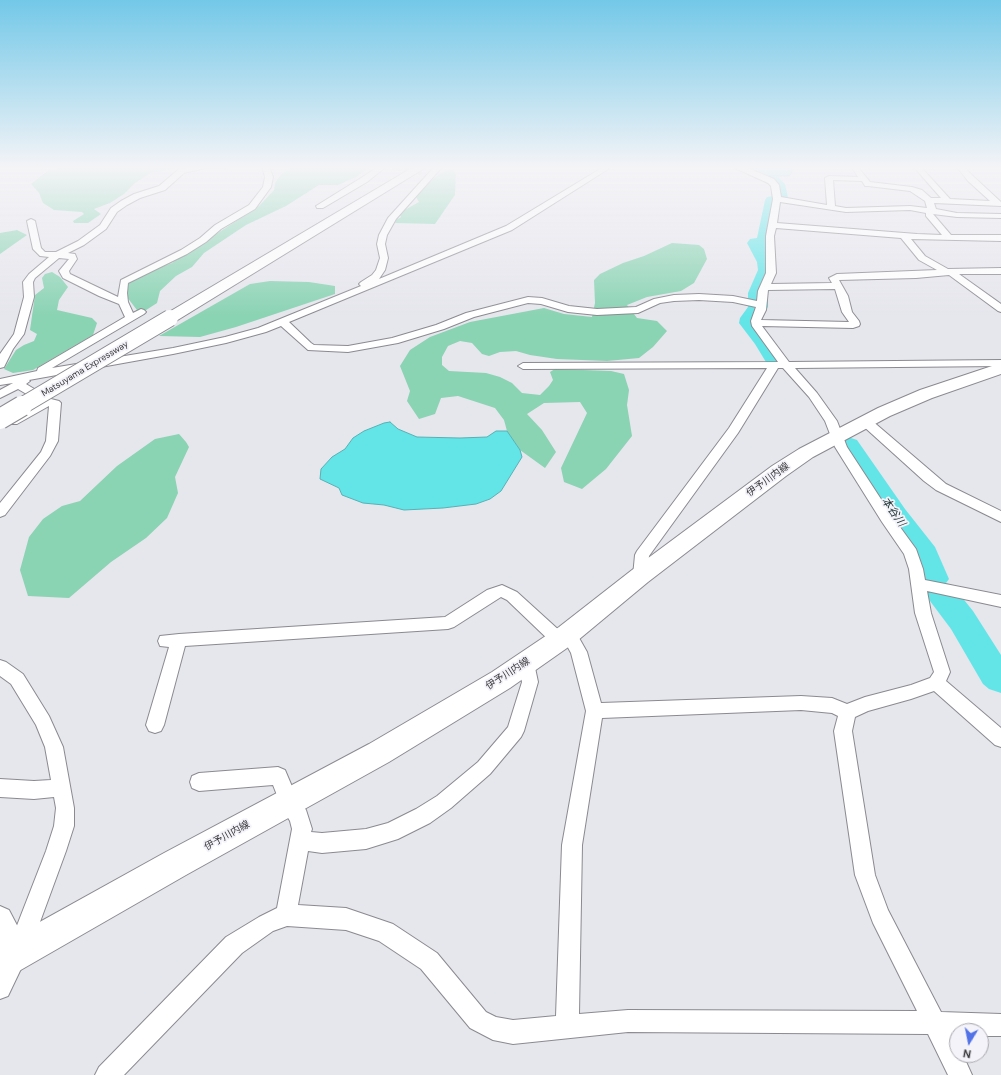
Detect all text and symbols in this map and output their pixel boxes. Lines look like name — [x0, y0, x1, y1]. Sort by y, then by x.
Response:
street label: Matsuyama Expressway — [40, 339, 130, 399]
street label: 伊予川内線 — [744, 460, 792, 500]
water label: 本谷川 — [878, 495, 908, 529]
street label: 伊予川内線 — [484, 655, 532, 693]
street label: 伊予川内線 — [202, 819, 252, 853]
north arrow — [949, 1023, 989, 1063]
text: N — [962, 1046, 972, 1061]

